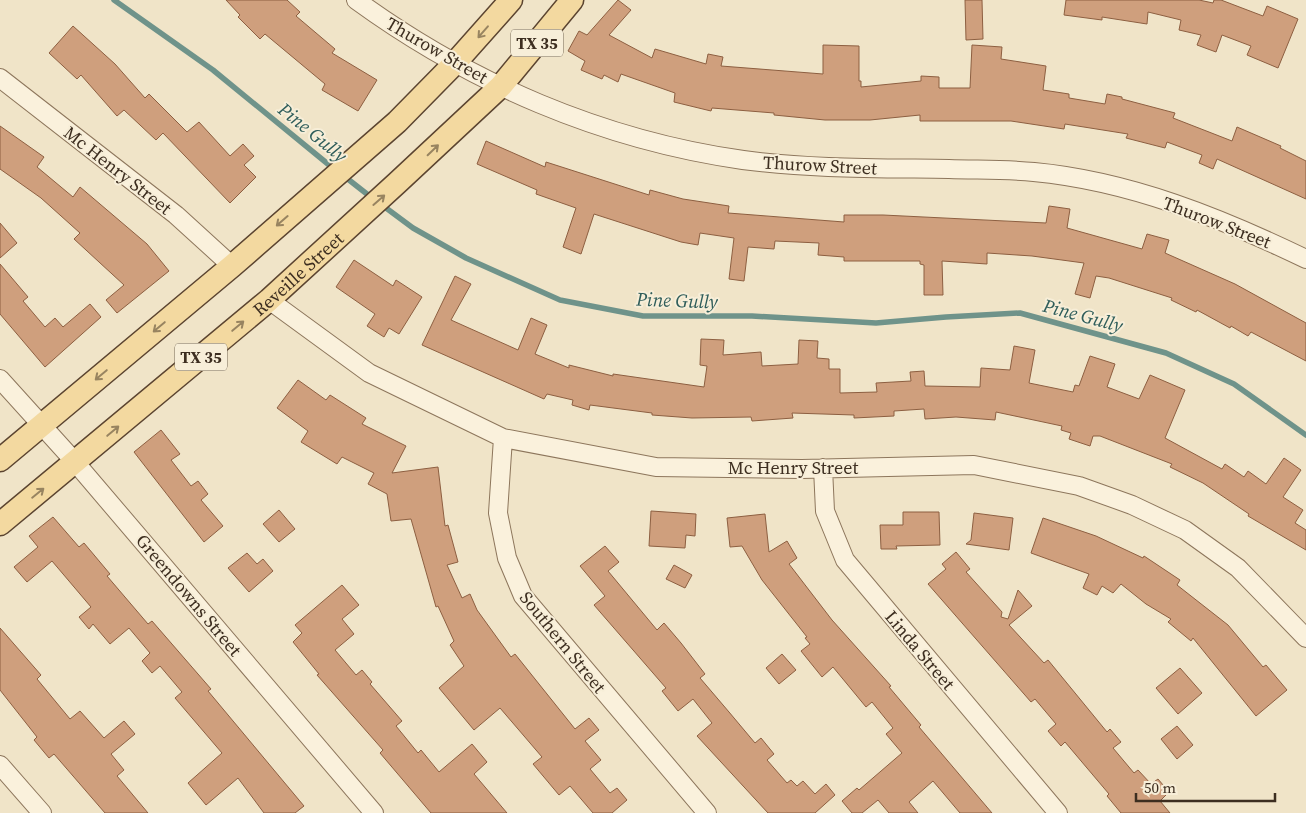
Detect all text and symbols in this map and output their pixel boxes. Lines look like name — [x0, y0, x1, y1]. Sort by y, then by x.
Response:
street label: Thurow Street — [381, 11, 493, 89]
one-way arrow — [477, 25, 489, 38]
road number: TX 35 — [511, 29, 563, 56]
water label: Pine Gully — [272, 96, 354, 168]
street label: Mc Henry Street — [59, 120, 177, 220]
one-way arrow — [427, 144, 439, 156]
street label: Thurow Street — [762, 150, 878, 180]
street label: Thurow Street — [1159, 190, 1275, 254]
one-way arrow — [372, 195, 385, 206]
one-way arrow — [276, 216, 289, 227]
street label: Reveille Street — [247, 226, 349, 321]
water label: Pine Gully — [635, 286, 719, 314]
water label: Pine Gully — [1039, 292, 1127, 338]
one-way arrow — [152, 321, 165, 332]
one-way arrow — [231, 321, 244, 332]
road number: TX 35 — [175, 344, 227, 371]
one-way arrow — [94, 369, 107, 381]
one-way arrow — [106, 425, 119, 436]
street label: Mc Henry Street — [728, 455, 858, 480]
one-way arrow — [31, 487, 44, 498]
street label: Greendowns Street — [130, 529, 248, 661]
street label: Southern Street — [514, 586, 612, 698]
street label: Linda Street — [879, 605, 961, 695]
scale bar — [1136, 770, 1275, 802]
text: 50 m — [1144, 777, 1176, 798]

